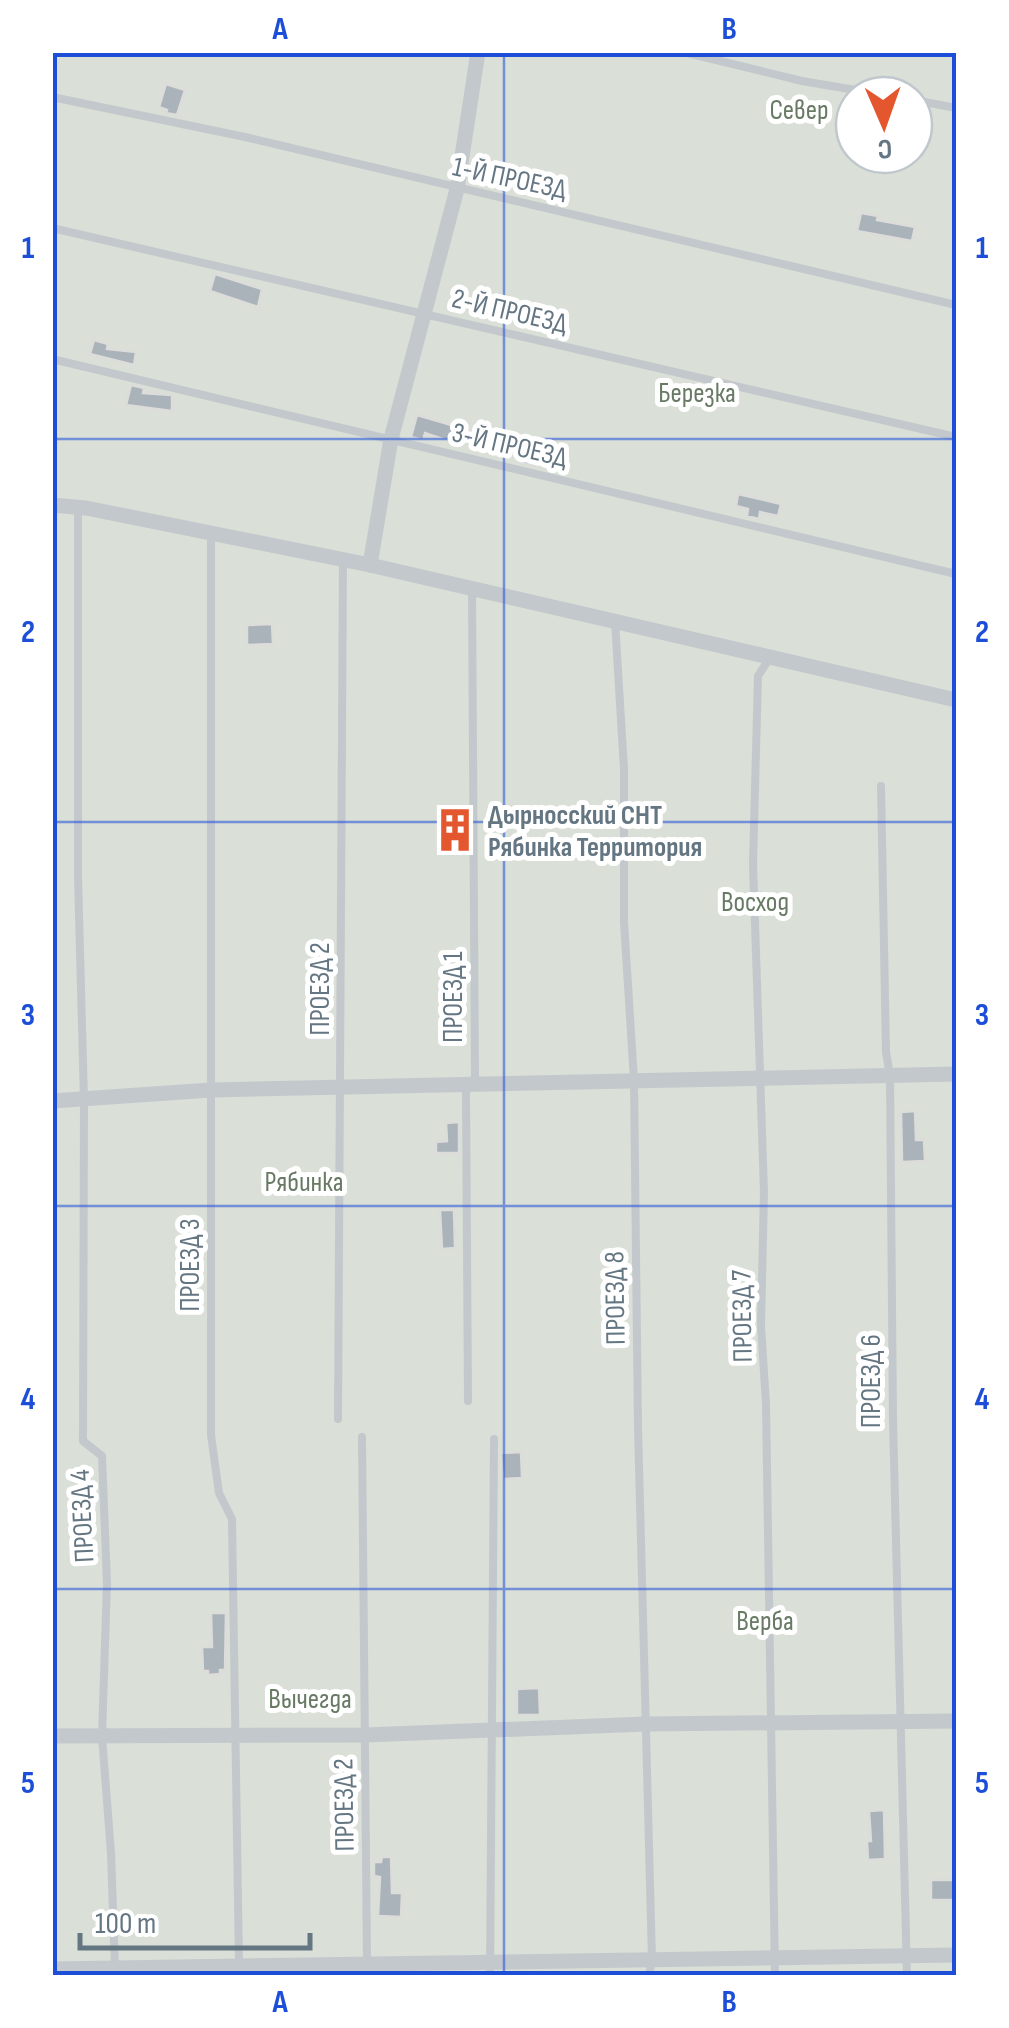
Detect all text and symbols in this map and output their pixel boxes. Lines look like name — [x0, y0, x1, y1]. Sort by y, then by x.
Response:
text: A — [271, 10, 288, 49]
text: B — [721, 10, 737, 49]
north arrow — [834, 75, 934, 175]
park label: Север — [769, 94, 829, 127]
text: С — [877, 132, 893, 165]
street label: 1-Й ПРОЕЗД — [450, 150, 570, 207]
text: 1 — [22, 229, 35, 268]
text: 1 — [976, 229, 989, 268]
street label: 2-Й ПРОЕЗД — [449, 282, 571, 341]
park label: Березка — [658, 377, 736, 410]
street label: 3-Й ПРОЕЗД — [449, 416, 571, 475]
text: 2 — [21, 613, 35, 652]
text: 2 — [975, 613, 989, 652]
place label: Дырносский СНТ Рябинка Территория — [488, 799, 702, 864]
building icon: Дырносский СНТ Рябинка Территория — [431, 806, 479, 854]
park label: Восход — [721, 886, 789, 919]
street label: ПРОЕЗД 2 — [304, 942, 337, 1036]
street label: ПРОЕЗД 1 — [437, 951, 470, 1043]
text: 3 — [21, 996, 35, 1035]
text: 3 — [975, 996, 989, 1035]
park label: Рябинка — [264, 1166, 344, 1199]
street label: ПРОЕЗД 3 — [174, 1218, 207, 1312]
street label: ПРОЕЗД 8 — [598, 1251, 633, 1345]
street label: ПРОЕЗД 7 — [725, 1269, 760, 1363]
street label: ПРОЕЗД 6 — [855, 1334, 888, 1428]
text: 4 — [21, 1380, 36, 1419]
text: 4 — [975, 1380, 990, 1419]
street label: ПРОЕЗД 4 — [64, 1468, 101, 1563]
park label: Верба — [736, 1605, 794, 1638]
park label: Вычегда — [268, 1683, 352, 1716]
street label: ПРОЕЗД 2 — [327, 1758, 362, 1852]
text: 5 — [21, 1764, 35, 1803]
text: 5 — [975, 1764, 989, 1803]
scale bar — [80, 1888, 310, 1950]
text: 100 m — [95, 1906, 156, 1942]
text: A — [271, 1983, 288, 2022]
text: B — [721, 1983, 737, 2022]

